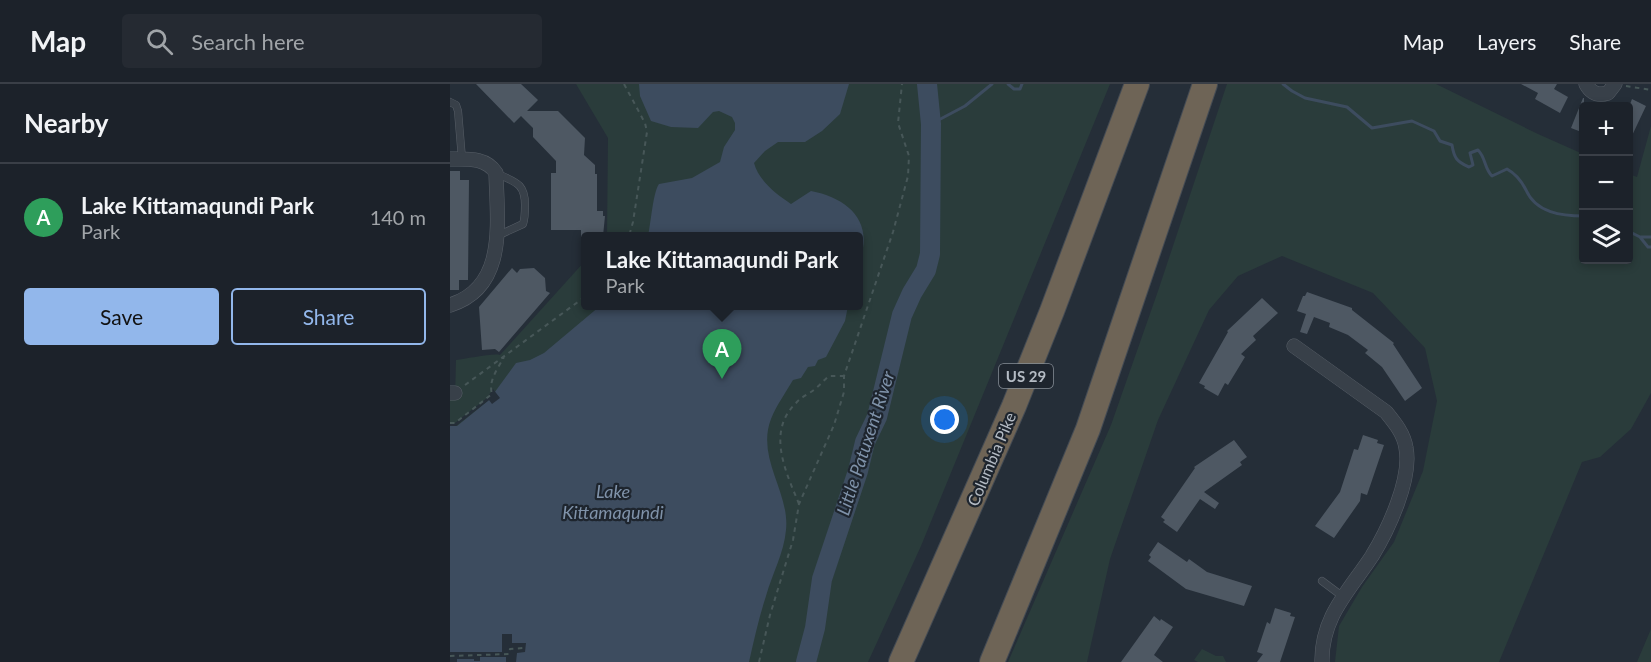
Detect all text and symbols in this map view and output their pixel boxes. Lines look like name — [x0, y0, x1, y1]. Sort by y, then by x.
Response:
search box — [122, 14, 542, 68]
text: Map — [30, 24, 86, 58]
icon: search — [143, 25, 176, 58]
text: Search here — [191, 28, 305, 55]
text: Map — [1403, 29, 1444, 54]
text: Layers — [1477, 29, 1536, 54]
text: Share — [1569, 29, 1621, 54]
map controls — [1579, 102, 1633, 264]
button: + — [1579, 102, 1633, 156]
text: Nearby — [24, 107, 109, 139]
button: − — [1579, 156, 1633, 210]
text: Lake Kittamaqundi Park — [81, 192, 314, 219]
text: A — [37, 205, 50, 229]
text: 140 m — [370, 205, 426, 229]
button: layers — [1579, 210, 1633, 264]
text: Park — [81, 219, 120, 243]
popup — [581, 232, 863, 310]
text: Lake Kittamaqundi Park — [606, 246, 838, 273]
text: Park — [606, 273, 645, 297]
button: Save — [24, 288, 219, 345]
button: Share — [231, 288, 426, 345]
pin: A — [702, 330, 742, 379]
road number: US 29 — [999, 364, 1053, 388]
water label: Little Patuxent River — [831, 367, 899, 518]
your location — [930, 405, 959, 434]
street label: Columbia Pike — [963, 409, 1019, 509]
water label: Lake Kittamaqundi — [562, 480, 664, 523]

